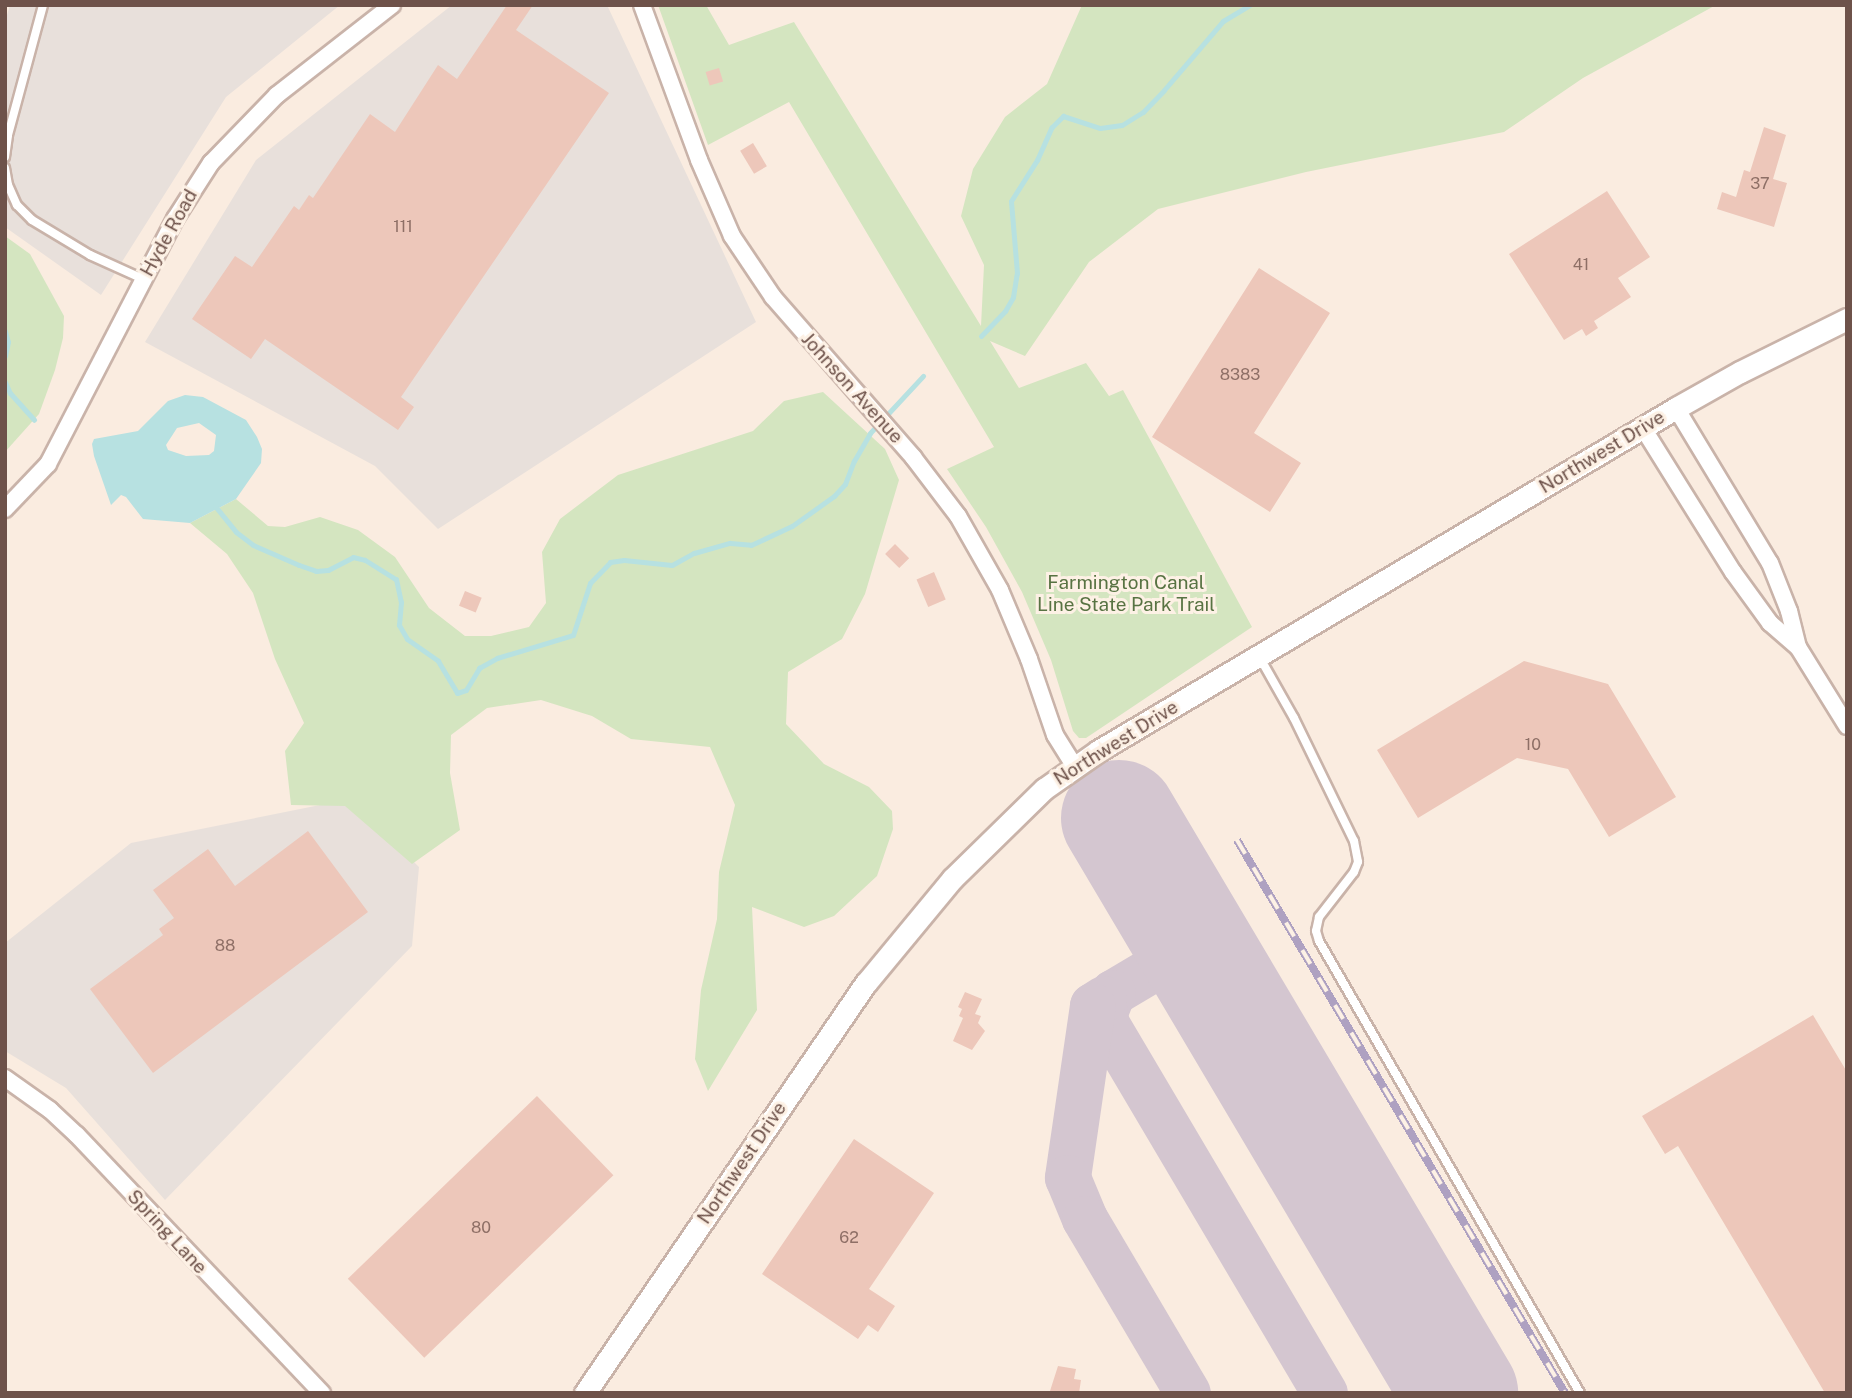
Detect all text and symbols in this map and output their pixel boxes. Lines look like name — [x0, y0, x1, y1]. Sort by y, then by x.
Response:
house number: 37 — [1750, 174, 1770, 194]
street label: Hyde Road — [136, 185, 202, 281]
house number: 111 — [393, 217, 413, 237]
house number: 41 — [1573, 255, 1589, 275]
street label: Johnson Avenue — [796, 328, 908, 448]
house number: 8383 — [1220, 365, 1260, 385]
street label: Northwest Drive — [1535, 406, 1669, 498]
park label: Farmington Canal Line State Park Trail — [1037, 572, 1215, 616]
street label: Northwest Drive — [1050, 696, 1182, 790]
house number: 10 — [1525, 735, 1541, 755]
house number: 88 — [215, 936, 235, 956]
street label: Northwest Drive — [693, 1098, 791, 1228]
street label: Spring Lane — [122, 1185, 212, 1279]
house number: 80 — [471, 1218, 491, 1238]
house number: 62 — [839, 1228, 859, 1248]

